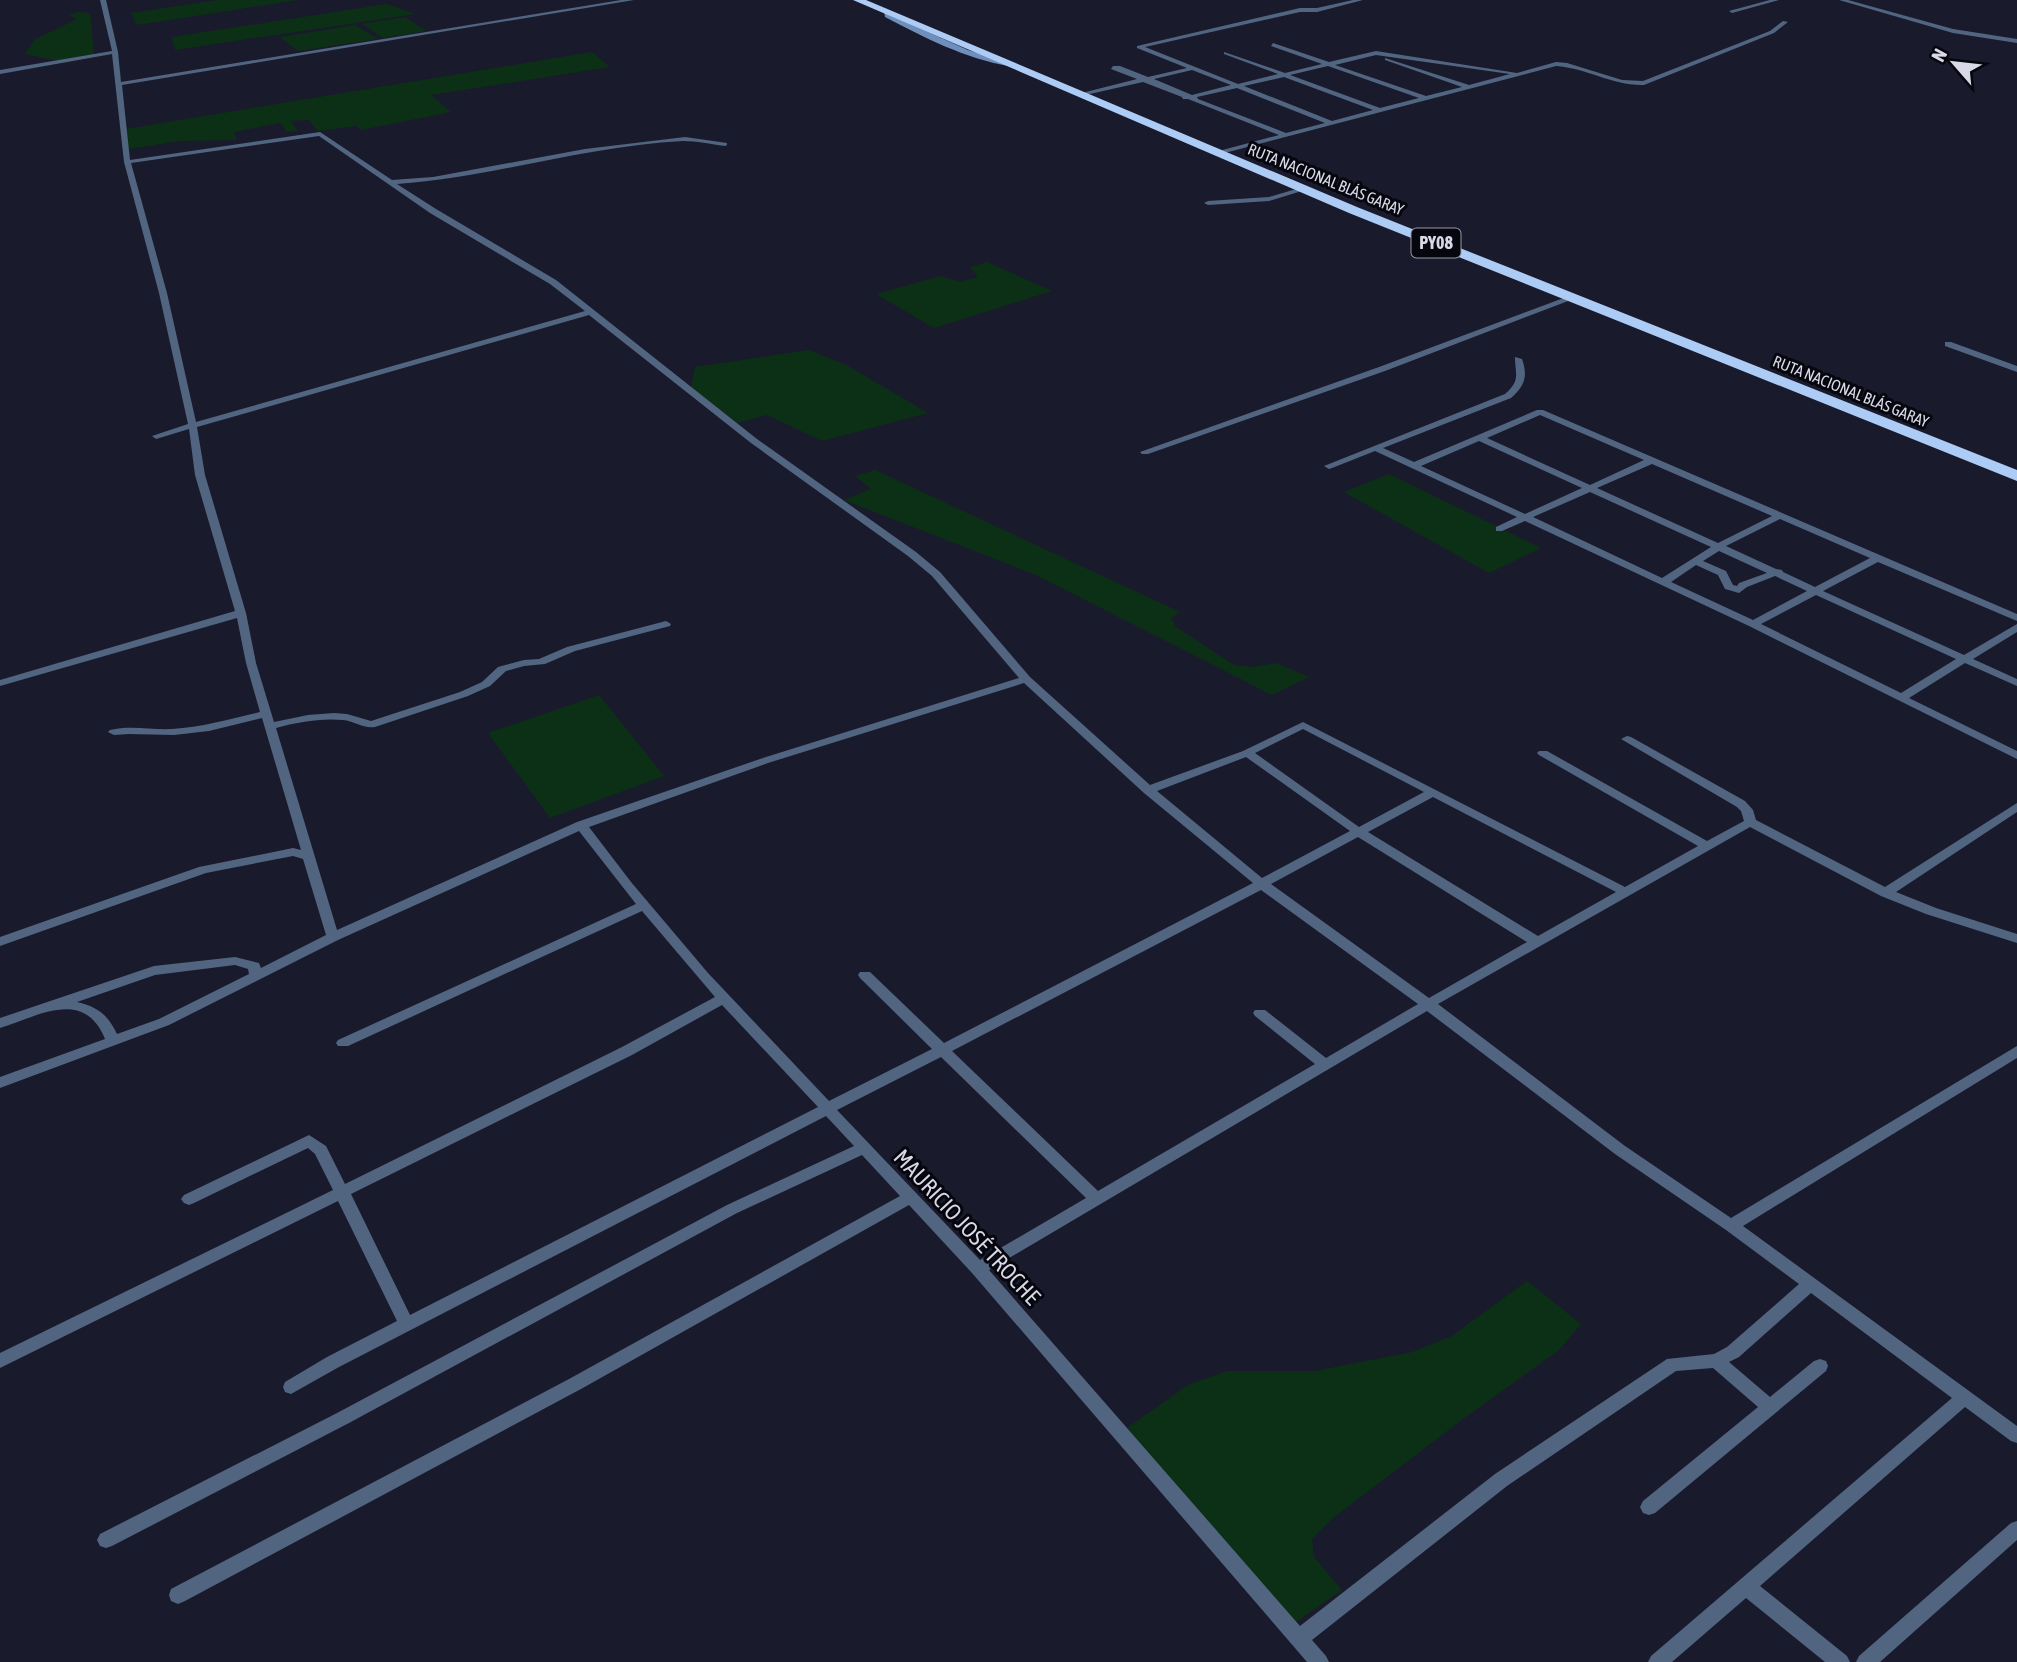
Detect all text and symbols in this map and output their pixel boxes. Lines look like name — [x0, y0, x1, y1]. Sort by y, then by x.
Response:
north arrow — [1919, 28, 1989, 98]
text: N — [1927, 45, 1951, 65]
street label: RUTA NACIONAL BLÁS GARAY — [1245, 139, 1407, 219]
road number: PY08 — [1412, 229, 1460, 258]
street label: RUTA NACIONAL BLÁS GARAY — [1770, 351, 1932, 431]
street label: MAURICIO JOSÉ TROCHE — [889, 1144, 1046, 1310]

